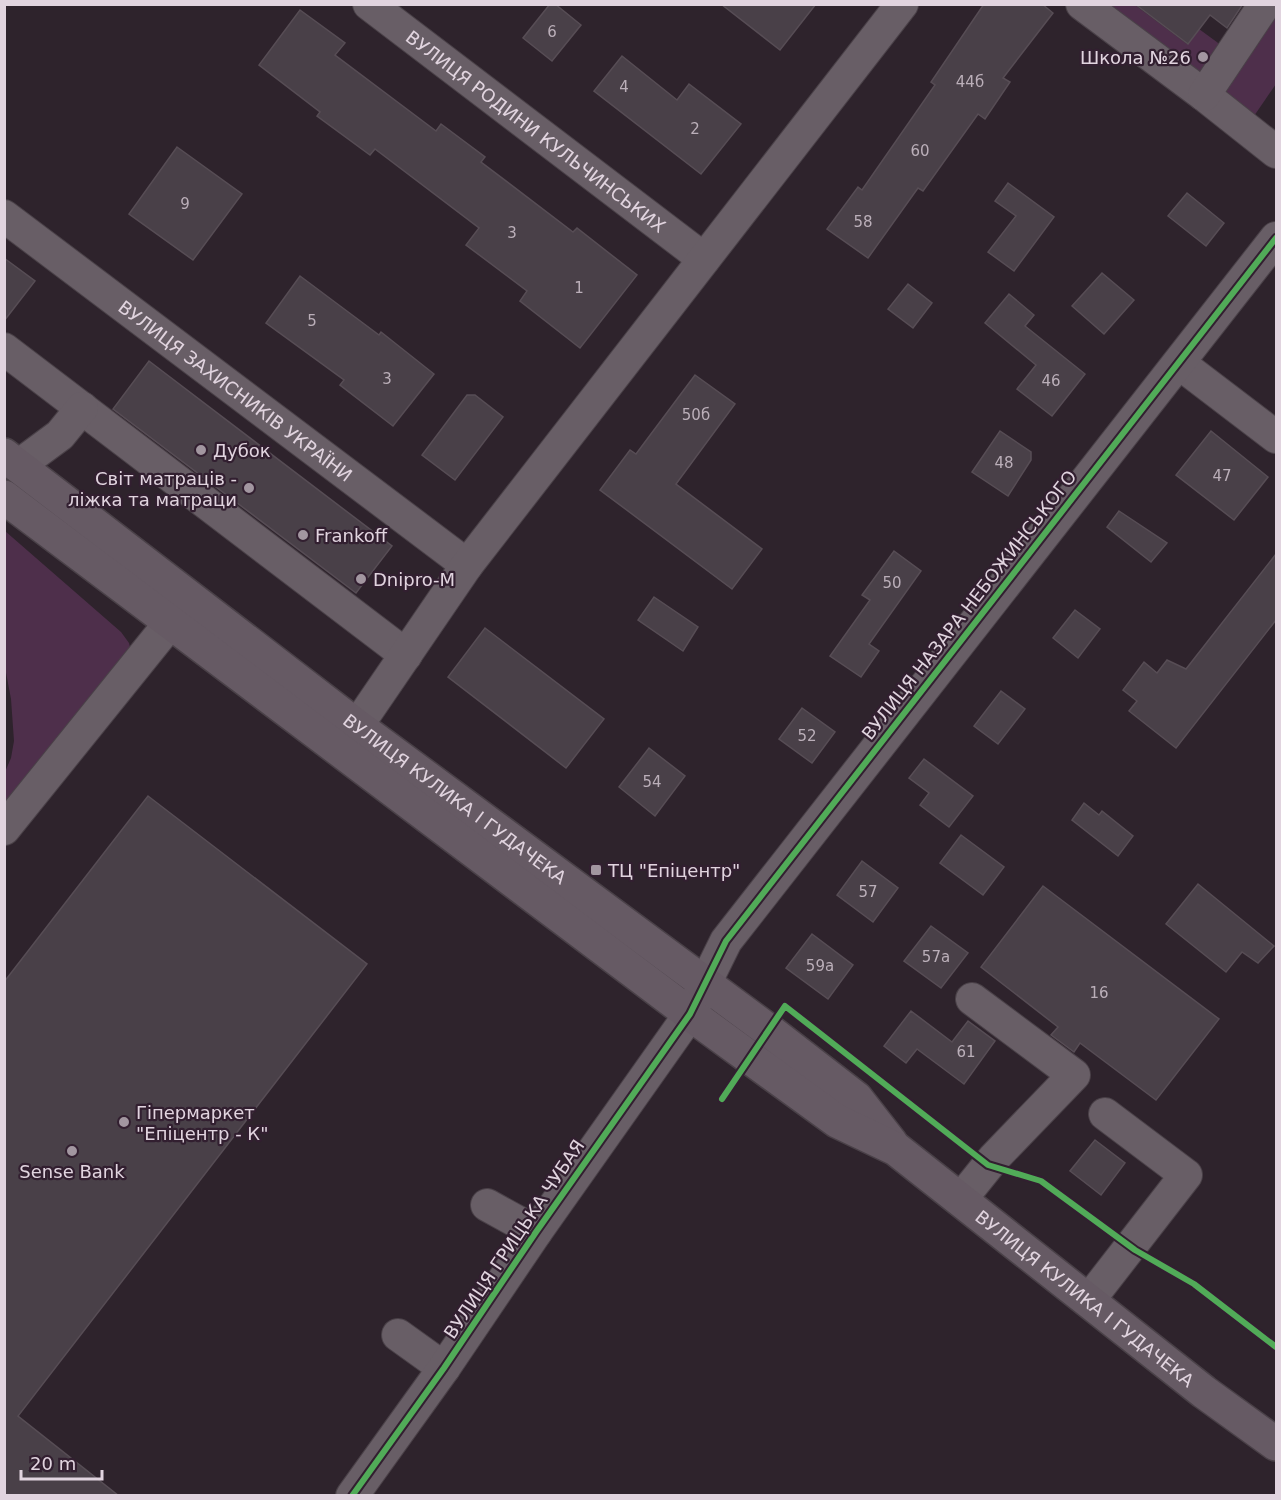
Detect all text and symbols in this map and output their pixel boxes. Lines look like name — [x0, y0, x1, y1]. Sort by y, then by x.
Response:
house number: 6 — [547, 23, 557, 41]
street label: ВУЛИЦЯ РОДИНИ КУЛЬЧИНСЬКИХ — [402, 26, 670, 237]
place label: Школа №26 — [1080, 47, 1191, 68]
marker: Школа №26 — [1196, 50, 1210, 64]
house number: 44б — [956, 73, 984, 91]
house number: 4 — [619, 78, 629, 96]
house number: 2 — [690, 120, 700, 138]
house number: 60 — [910, 142, 930, 160]
house number: 9 — [180, 195, 190, 213]
house number: 58 — [853, 213, 873, 231]
house number: 3 — [507, 224, 517, 242]
house number: 1 — [574, 279, 584, 297]
street label: ВУЛИЦЯ ЗАХИСНИКІВ УКРАЇНИ — [115, 296, 357, 485]
house number: 5 — [307, 312, 317, 330]
house number: 3 — [382, 370, 392, 388]
house number: 46 — [1041, 372, 1061, 390]
house number: 50б — [682, 406, 710, 424]
place label: Дубок — [213, 440, 271, 461]
marker: Дубок — [194, 443, 208, 457]
house number: 48 — [994, 454, 1014, 472]
street label: ВУЛИЦЯ НАЗАРА НЕБОЖИНСЬКОГО — [857, 466, 1081, 744]
house number: 47 — [1212, 467, 1232, 485]
place label: Світ матраців - ліжка та матраци — [68, 468, 237, 510]
marker: Світ матраців - ліжка та матраци — [242, 481, 256, 495]
place label: Frankoff — [315, 525, 388, 546]
marker: Frankoff — [296, 528, 310, 542]
place label: Dnipro-M — [373, 569, 455, 590]
marker: Dnipro-M — [354, 572, 368, 586]
house number: 50 — [882, 574, 902, 592]
street label: ВУЛИЦЯ КУЛИКА І ГУДАЧЕКА — [339, 709, 571, 888]
house number: 52 — [797, 727, 817, 745]
house number: 54 — [642, 773, 662, 791]
place label: ТЦ "Епіцентр" — [607, 860, 740, 881]
marker: ТЦ "Епіцентр" — [589, 863, 603, 877]
house number: 57 — [858, 883, 878, 901]
house number: 57а — [922, 948, 950, 966]
house number: 59а — [806, 957, 834, 975]
house number: 16 — [1089, 984, 1109, 1002]
house number: 61 — [956, 1043, 976, 1061]
place label: Гіпермаркет "Епіцентр - К" — [136, 1102, 268, 1144]
marker: Гіпермаркет "Епіцентр - К" — [117, 1115, 131, 1129]
street label: ВУЛИЦЯ ГРИЦЬКА ЧУБАЯ — [439, 1136, 589, 1342]
marker: Sense Bank — [65, 1144, 79, 1158]
place label: Sense Bank — [19, 1161, 125, 1182]
street label: ВУЛИЦЯ КУЛИКА І ГУДАЧЕКА — [972, 1206, 1199, 1391]
scale bar — [21, 1443, 102, 1481]
text: 20 m — [30, 1453, 76, 1474]

